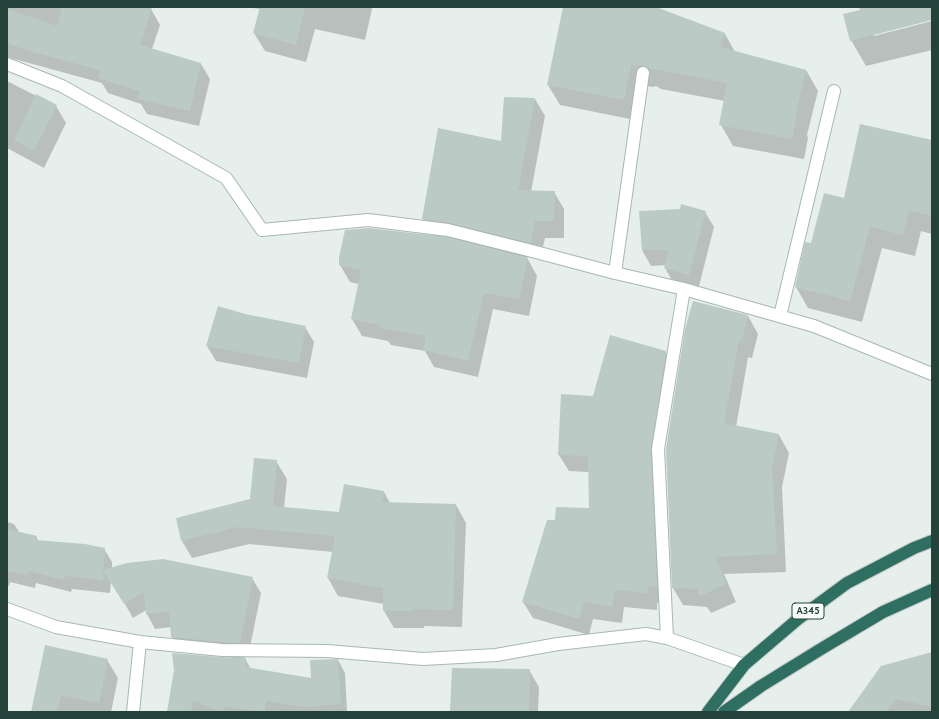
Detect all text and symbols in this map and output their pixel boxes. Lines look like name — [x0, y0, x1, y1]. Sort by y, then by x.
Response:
road number: A345 — [792, 603, 824, 619]

